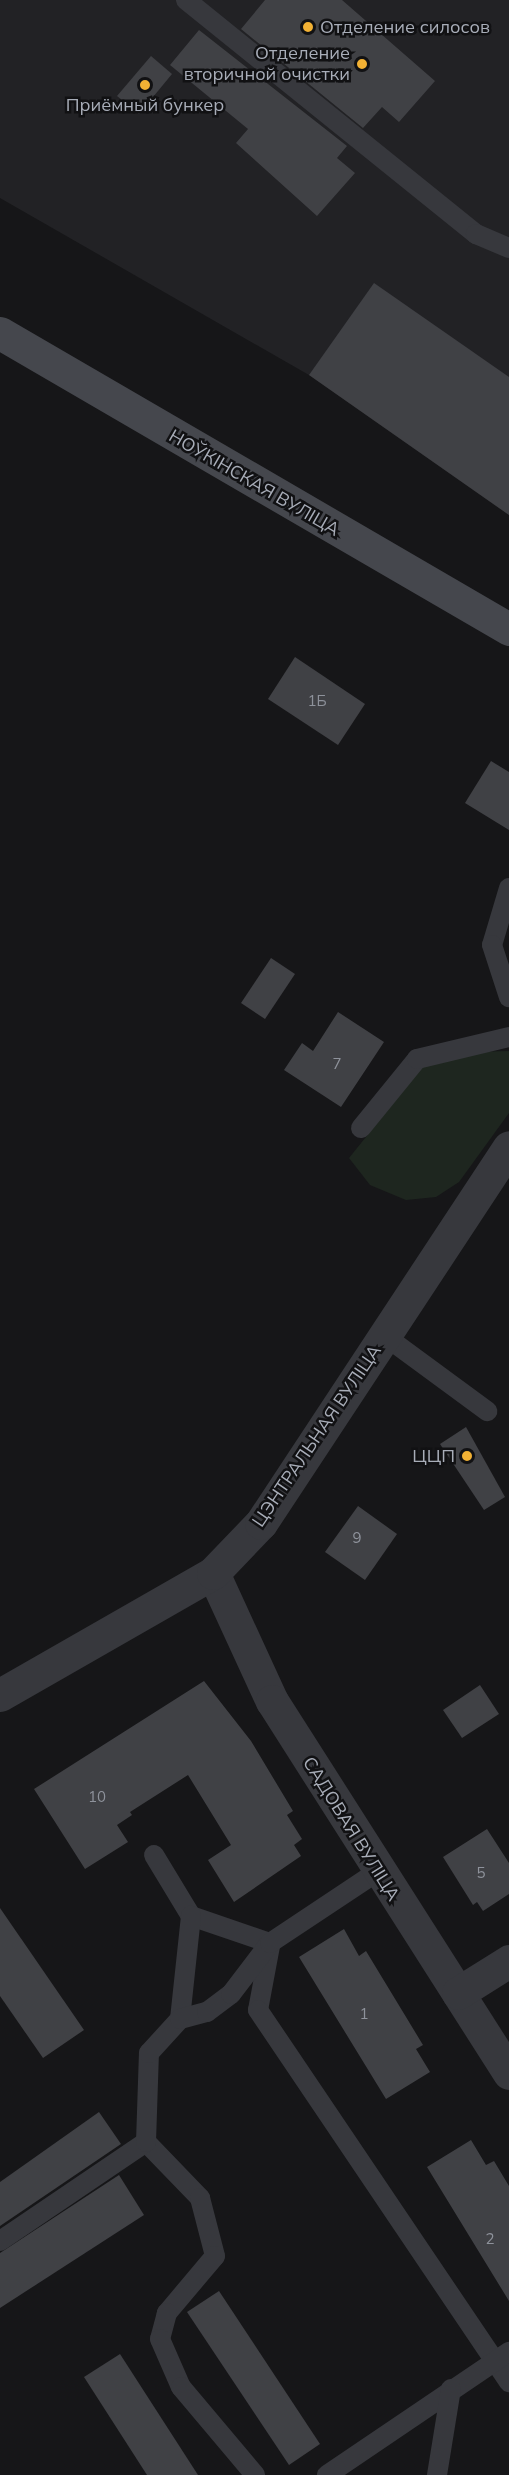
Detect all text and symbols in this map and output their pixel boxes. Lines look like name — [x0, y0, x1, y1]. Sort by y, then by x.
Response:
place label: Отделение силосов — [320, 16, 490, 38]
marker: Отделение силосов — [301, 20, 315, 34]
place label: Отделение вторичной очистки — [184, 43, 350, 86]
marker: Отделение вторичной очистки — [355, 57, 369, 71]
marker: Приёмный бункер — [138, 78, 152, 92]
place label: Приёмный бункер — [66, 94, 224, 116]
street label: НОЎКІНСКАЯ ВУЛІЦА — [165, 425, 343, 541]
house number: 1Б — [307, 692, 327, 710]
house number: 7 — [333, 1055, 341, 1073]
street label: ЦЭНТРАЛЬНАЯ ВУЛІЦА — [248, 1341, 386, 1531]
place label: ЦЦП — [412, 1445, 455, 1467]
marker: ЦЦП — [460, 1449, 474, 1463]
house number: 9 — [353, 1529, 361, 1547]
street label: САДОВАЯ ВУЛІЦА — [298, 1753, 404, 1905]
house number: 10 — [88, 1788, 106, 1806]
house number: 5 — [477, 1864, 485, 1882]
house number: 1 — [360, 2005, 368, 2023]
house number: 2 — [486, 2230, 494, 2248]

